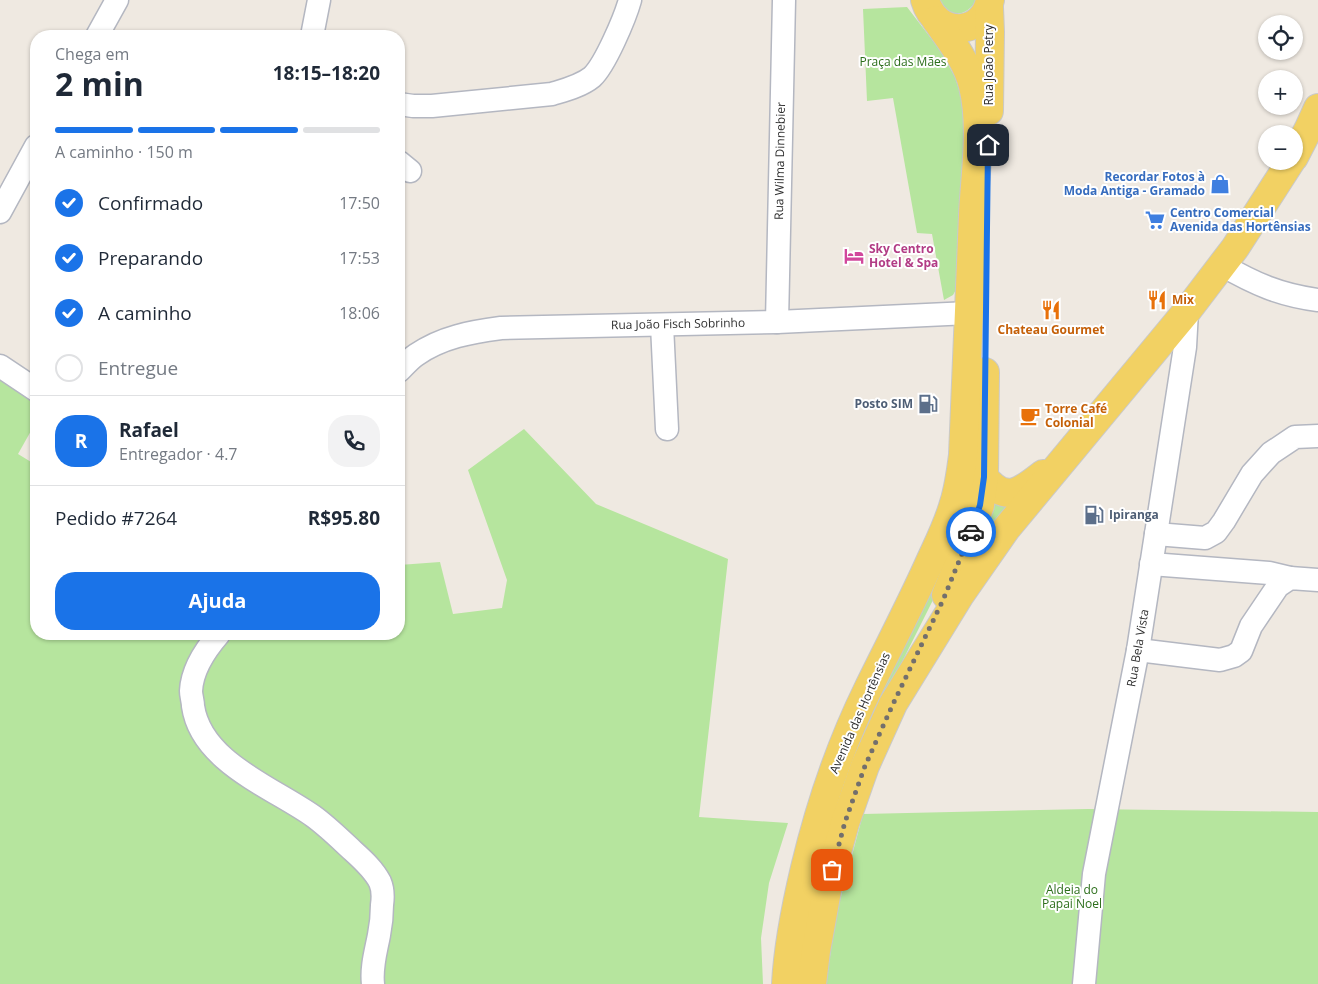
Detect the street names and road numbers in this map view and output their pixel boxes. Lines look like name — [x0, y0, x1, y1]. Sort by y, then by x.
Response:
street label: Rua João Petry — [980, 23, 997, 106]
street label: Rua Wilma Dinnebier — [770, 102, 789, 220]
street label: Rua João Fisch Sobrinho — [611, 314, 745, 333]
street label: Rua Bela Vista — [1122, 608, 1153, 688]
street label: Avenida das Hortênsias — [825, 649, 894, 776]

